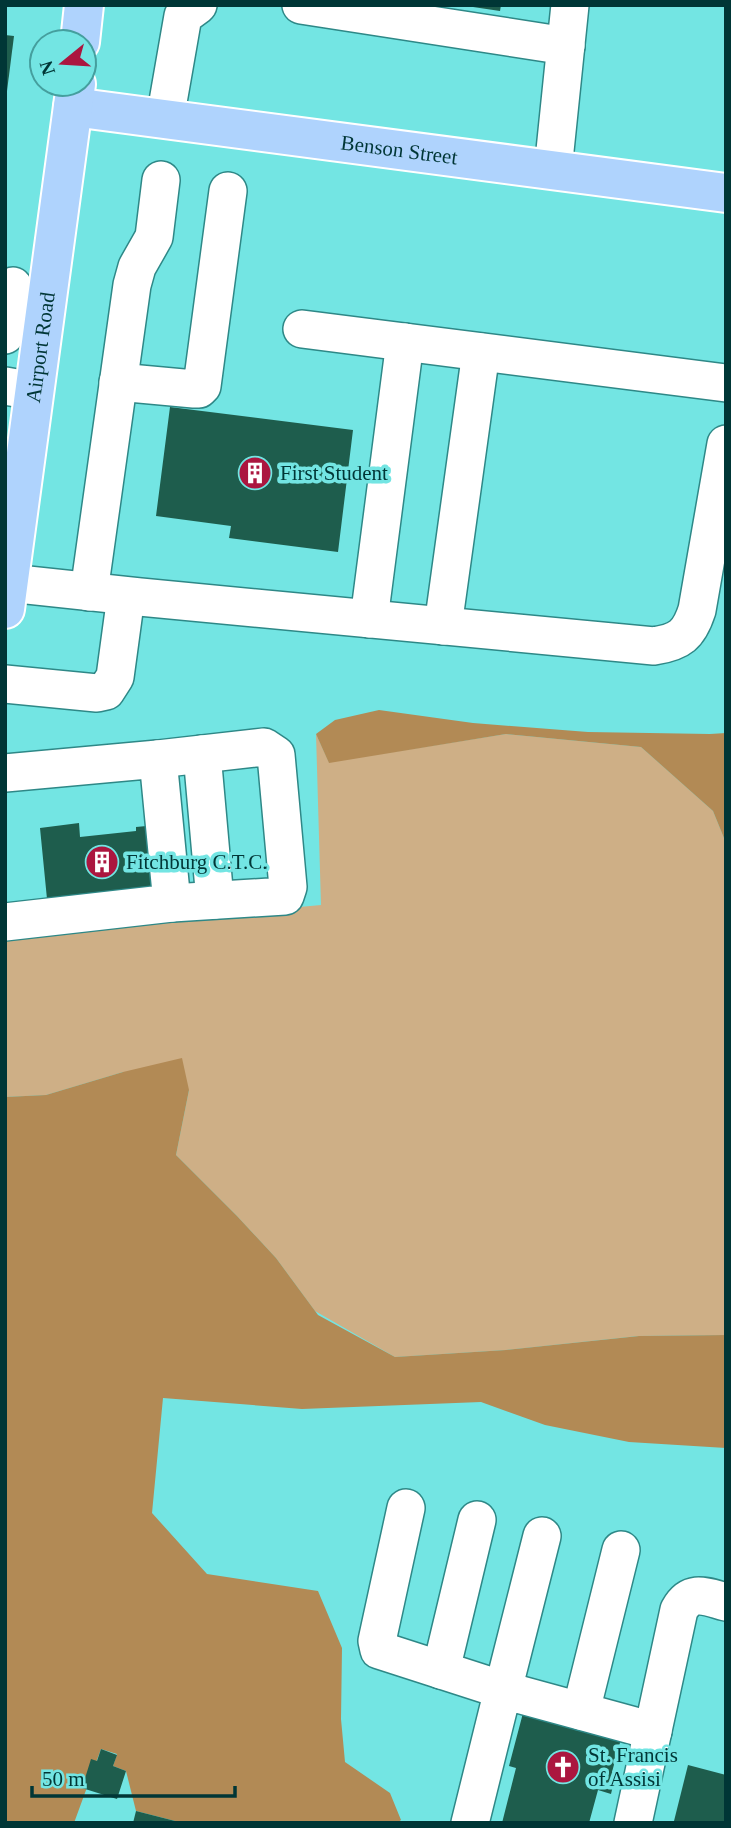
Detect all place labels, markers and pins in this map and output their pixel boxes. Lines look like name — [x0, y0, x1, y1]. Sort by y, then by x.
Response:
building icon: First Student — [236, 454, 274, 492]
place label: First Student — [280, 461, 388, 485]
building icon: Fitchburg C.T.C. — [83, 843, 121, 881]
place label: Fitchburg C.T.C. — [126, 850, 268, 874]
place label: St. Francis of Assisi — [588, 1743, 678, 1791]
church icon: St. Francis of Assisi — [544, 1748, 582, 1786]

